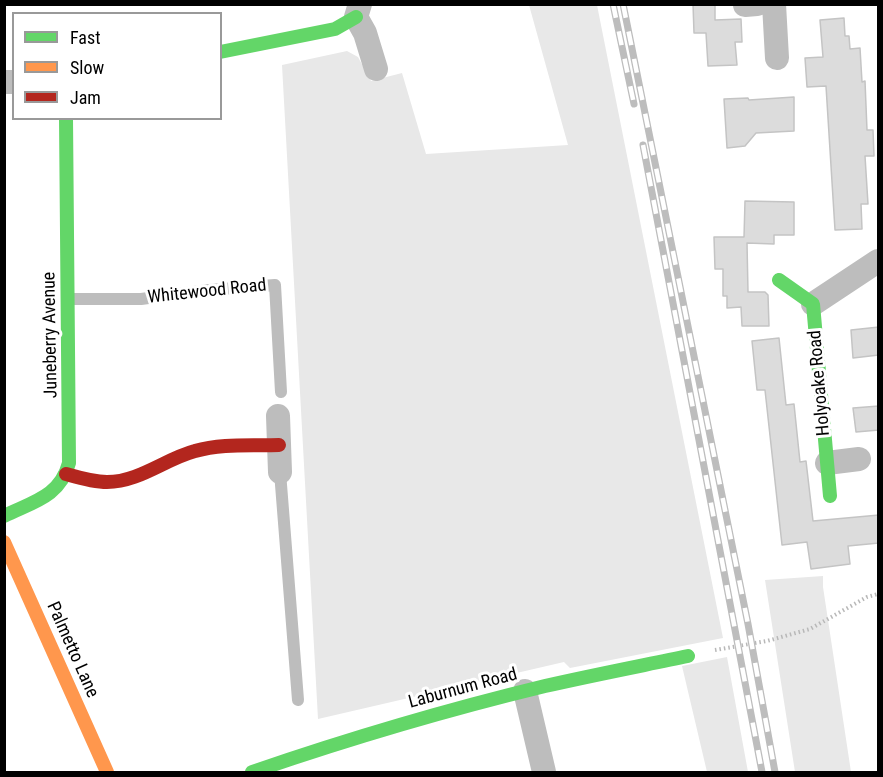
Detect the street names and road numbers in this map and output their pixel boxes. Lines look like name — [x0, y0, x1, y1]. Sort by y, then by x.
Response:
street label: Juneberry Avenue — [39, 272, 63, 398]
street label: Whitewood Road — [147, 275, 267, 309]
street label: Holyoake Road — [805, 329, 835, 437]
street label: Palmetto Lane — [41, 599, 103, 701]
street label: Laburnum Road — [406, 664, 520, 714]

